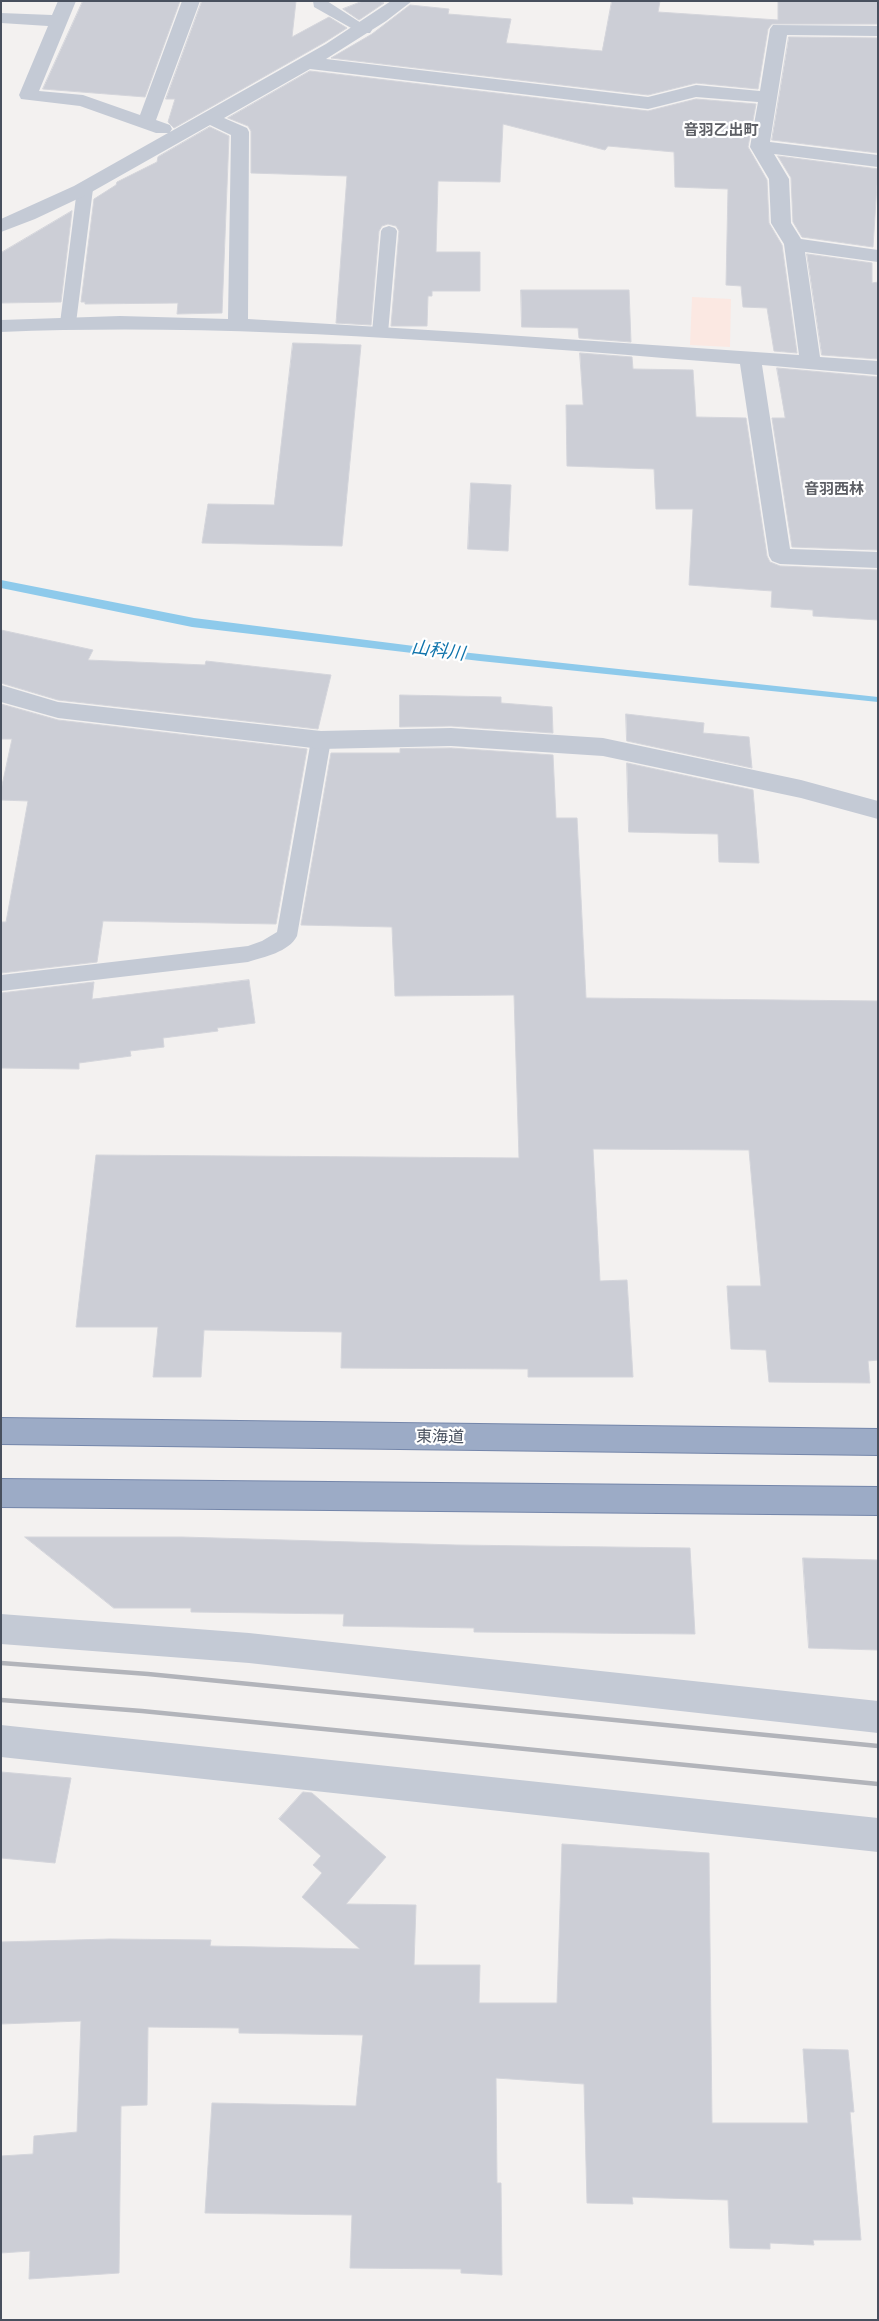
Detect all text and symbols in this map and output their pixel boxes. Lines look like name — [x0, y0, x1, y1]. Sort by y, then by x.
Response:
district label: 音羽乙出町 — [684, 121, 758, 139]
district label: 音羽西林 — [804, 480, 864, 498]
water label: 山科川 — [410, 637, 466, 665]
street label: 東海道 — [416, 1427, 464, 1447]

